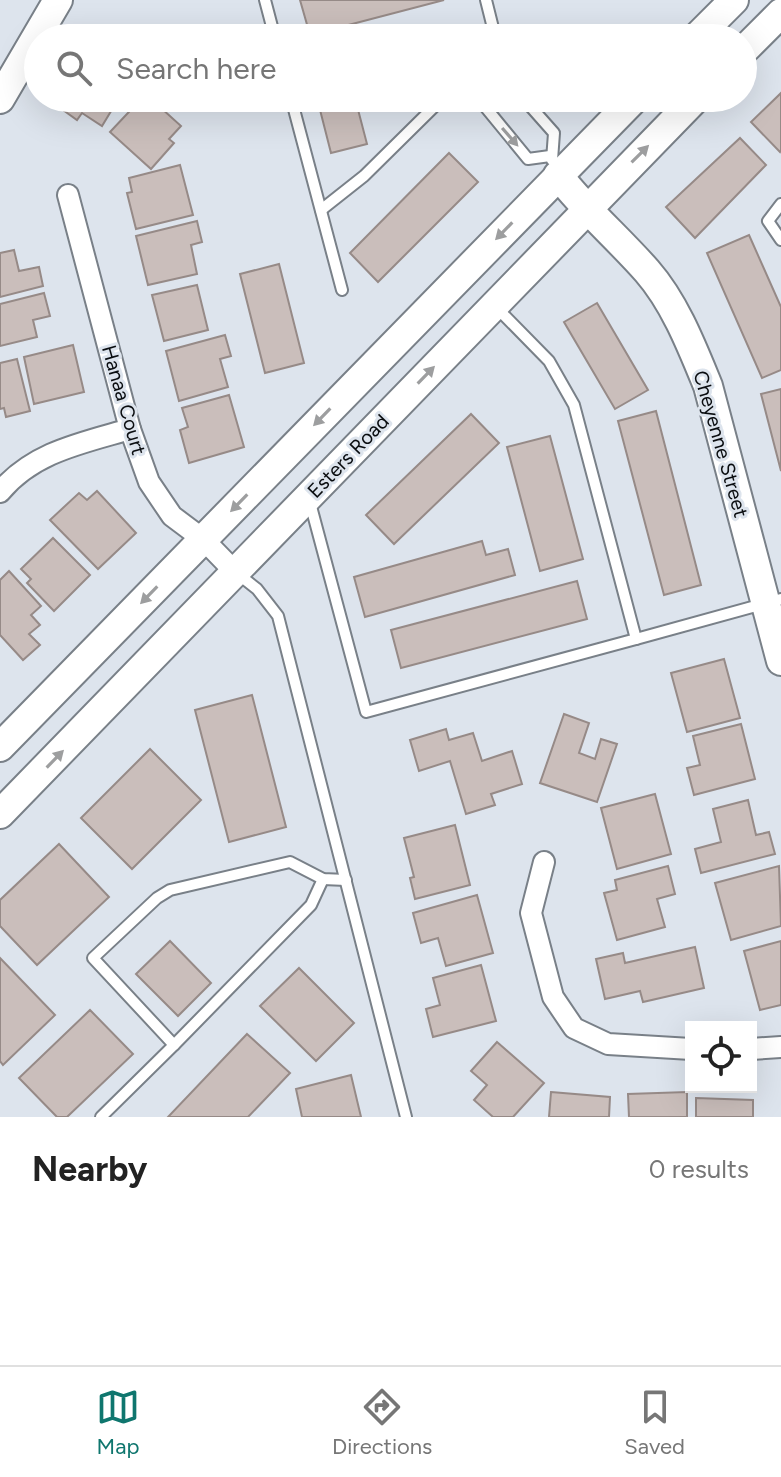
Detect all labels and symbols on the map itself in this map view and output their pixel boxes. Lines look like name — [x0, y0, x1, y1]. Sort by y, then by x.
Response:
one-way arrow — [500, 128, 518, 147]
one-way arrow — [630, 145, 649, 164]
one-way arrow — [495, 221, 513, 240]
street label: Hanaa Court — [97, 342, 151, 458]
one-way arrow — [416, 366, 434, 385]
street label: Cheyenne Street — [689, 368, 753, 520]
one-way arrow — [314, 407, 332, 426]
street label: Esters Road — [302, 409, 394, 503]
one-way arrow — [230, 494, 248, 513]
one-way arrow — [140, 585, 159, 604]
one-way arrow — [45, 750, 63, 769]

